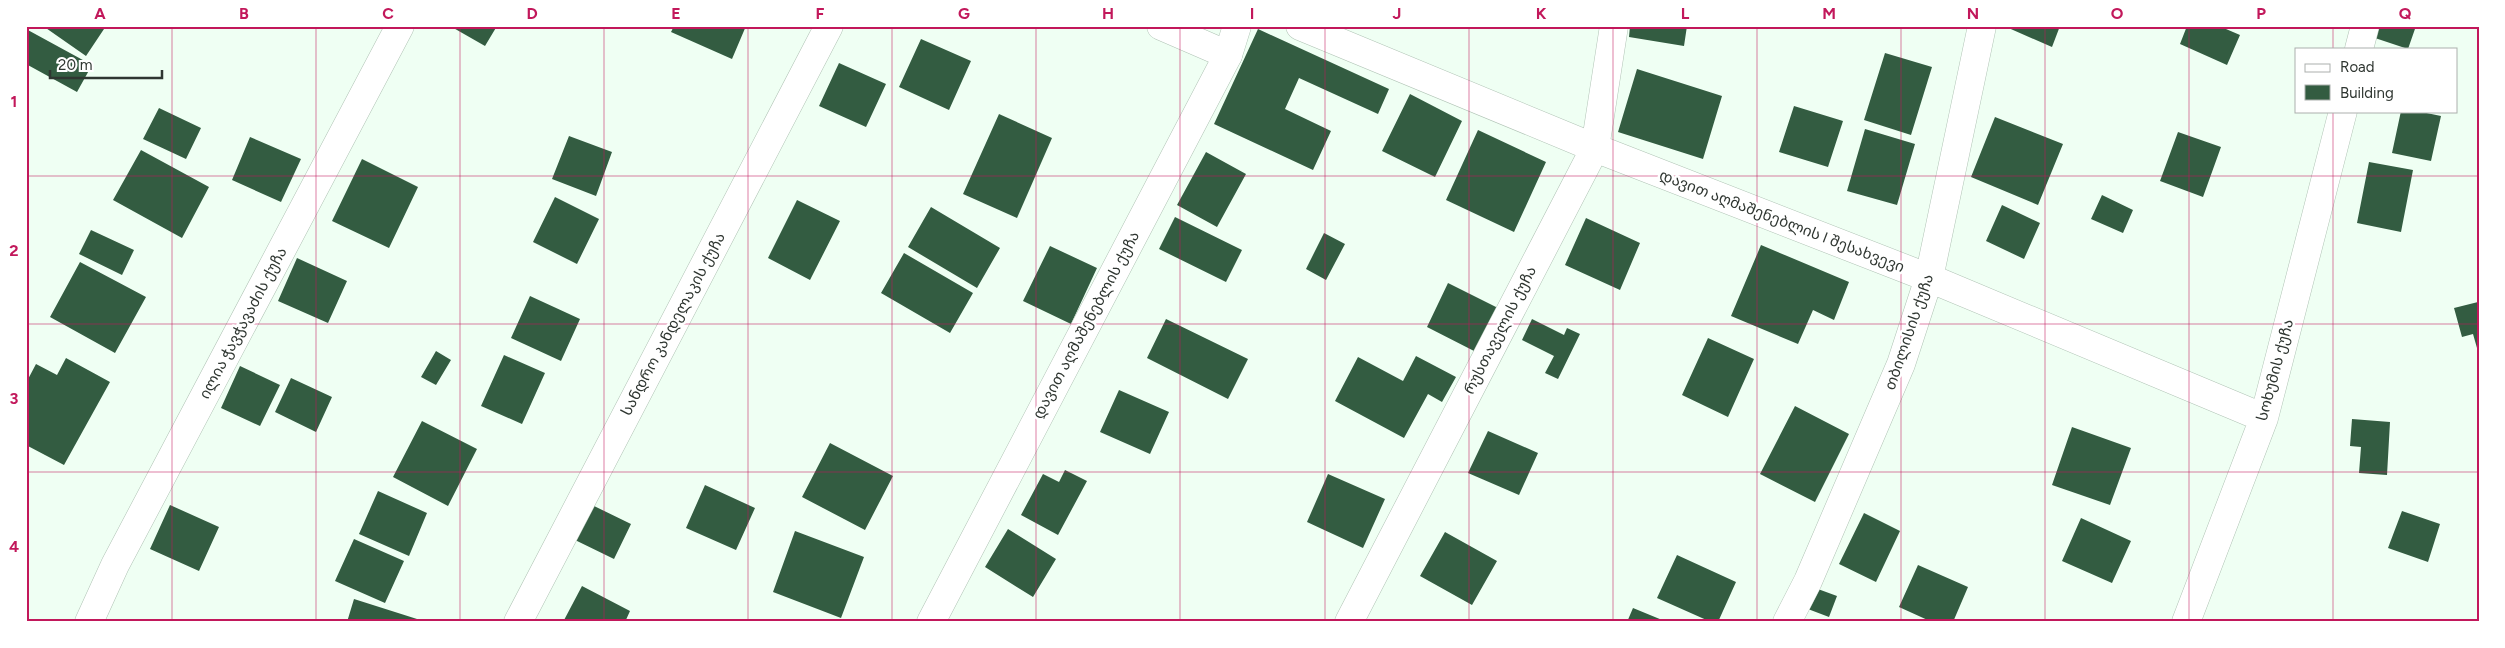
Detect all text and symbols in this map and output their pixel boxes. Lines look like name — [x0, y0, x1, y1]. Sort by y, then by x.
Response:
text: A — [94, 4, 106, 23]
text: B — [239, 4, 249, 23]
text: C — [382, 4, 394, 23]
text: D — [526, 4, 538, 23]
text: E — [671, 4, 681, 23]
text: F — [816, 4, 825, 23]
text: G — [958, 4, 970, 23]
text: H — [1102, 4, 1114, 23]
text: I — [1250, 4, 1254, 23]
text: J — [1393, 4, 1401, 23]
text: K — [1536, 4, 1547, 23]
text: L — [1681, 4, 1690, 23]
text: M — [1822, 4, 1836, 23]
text: N — [1967, 4, 1979, 23]
text: O — [2111, 4, 2124, 23]
text: P — [2256, 4, 2266, 23]
text: Q — [2399, 4, 2412, 23]
scale bar — [50, 48, 162, 80]
legend — [2295, 48, 2458, 112]
text: 20 m — [58, 56, 92, 74]
text: Road — [2340, 58, 2375, 76]
text: Building — [2340, 84, 2394, 102]
text: 1 — [11, 92, 17, 111]
street label: დავით აღმაშენებლის I შესახვევი — [1657, 166, 1907, 276]
street label: დავით აღმაშენებლის ქუჩა — [1029, 228, 1143, 422]
street label: სანდრო კანდელაკის ქუჩა — [617, 229, 729, 419]
text: 2 — [9, 241, 19, 260]
street label: ილია ჭავჭავაძის ქუჩა — [195, 244, 291, 402]
street label: რუსთაველის ქუჩა — [1460, 263, 1540, 397]
street label: თბილისის ქუჩა — [1881, 272, 1937, 392]
street label: სოხუმის ქუჩა — [2253, 317, 2297, 423]
text: 3 — [10, 389, 19, 408]
text: 4 — [9, 537, 19, 556]

